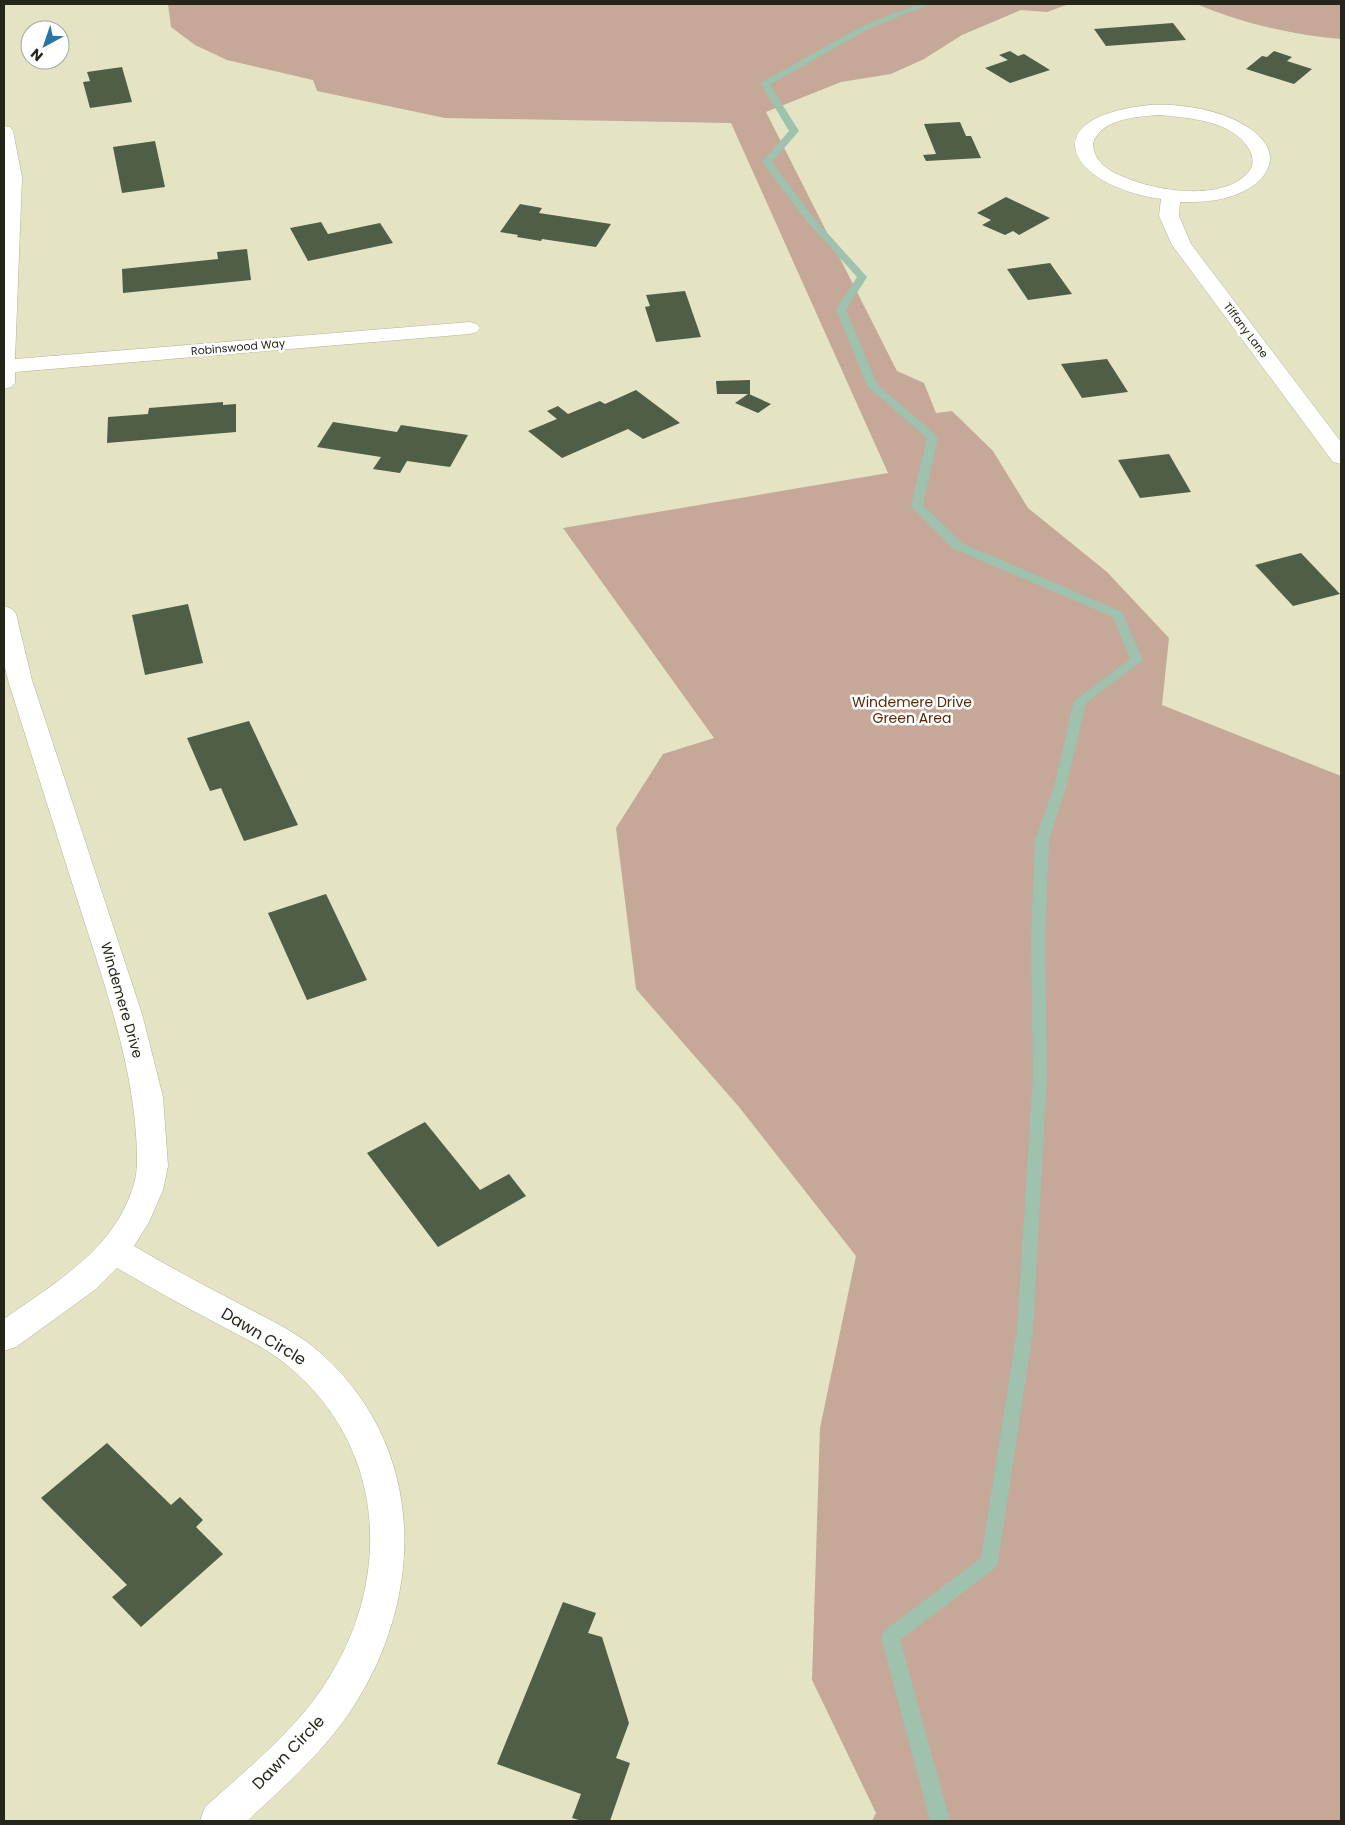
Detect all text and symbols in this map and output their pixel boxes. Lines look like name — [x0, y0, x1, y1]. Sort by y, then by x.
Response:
north arrow — [20, 20, 70, 70]
text: N — [26, 44, 47, 66]
street label: Tiffany Lane — [1220, 299, 1272, 361]
street label: Robinswood Way — [190, 335, 287, 359]
park label: Windemere Drive Green Area — [852, 692, 972, 728]
street label: Windemere Drive — [96, 940, 148, 1061]
street label: Dawn Circle — [217, 1302, 311, 1371]
street label: Dawn Circle — [247, 1710, 330, 1795]

